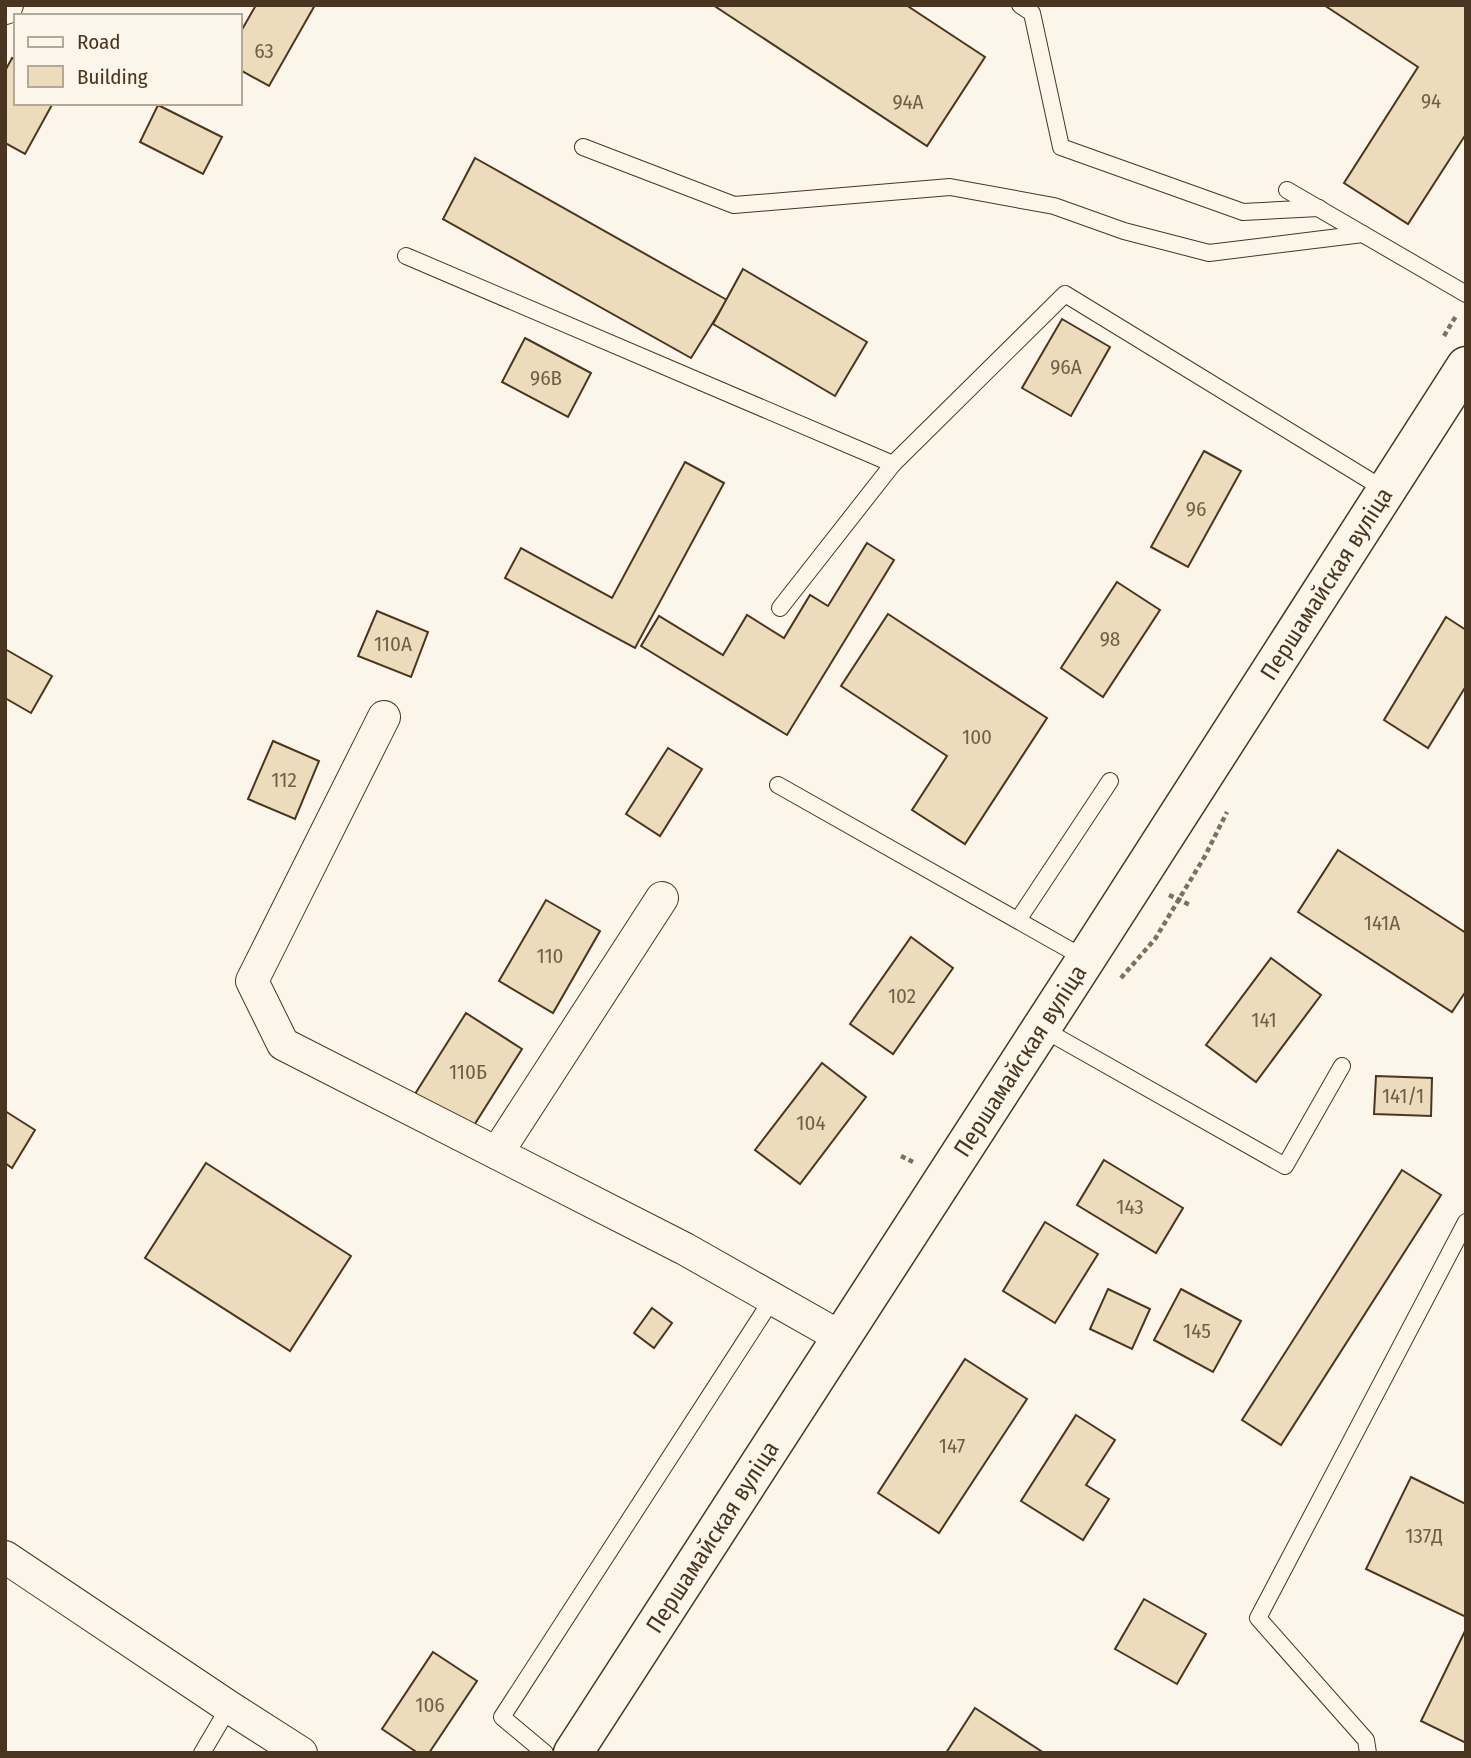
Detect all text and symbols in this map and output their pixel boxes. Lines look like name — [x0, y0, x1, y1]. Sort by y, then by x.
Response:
legend — [14, 14, 242, 105]
text: Road — [77, 29, 121, 55]
house number: 63 — [254, 38, 274, 64]
text: Building — [77, 64, 148, 90]
house number: 94 — [1421, 88, 1441, 114]
house number: 94А — [892, 89, 924, 115]
house number: 96А — [1050, 354, 1082, 380]
house number: 96В — [530, 365, 562, 391]
street label: Першамайская вуліца — [1255, 482, 1398, 685]
house number: 96 — [1186, 496, 1206, 522]
house number: 98 — [1100, 626, 1120, 652]
house number: 110А — [374, 631, 412, 657]
house number: 100 — [962, 724, 992, 750]
house number: 112 — [271, 767, 297, 793]
house number: 141А — [1364, 910, 1400, 936]
house number: 110 — [536, 943, 564, 969]
street label: Першамайская вуліца — [948, 960, 1092, 1162]
house number: 102 — [888, 983, 916, 1009]
house number: 141 — [1251, 1007, 1277, 1033]
house number: 110Б — [449, 1059, 487, 1085]
house number: 141/1 — [1382, 1083, 1424, 1109]
house number: 104 — [796, 1110, 826, 1136]
house number: 143 — [1116, 1194, 1144, 1220]
house number: 145 — [1183, 1318, 1211, 1344]
house number: 147 — [939, 1433, 965, 1459]
street label: Першамайская вуліца — [640, 1436, 785, 1638]
house number: 137Д — [1405, 1523, 1443, 1549]
house number: 106 — [415, 1692, 445, 1718]

